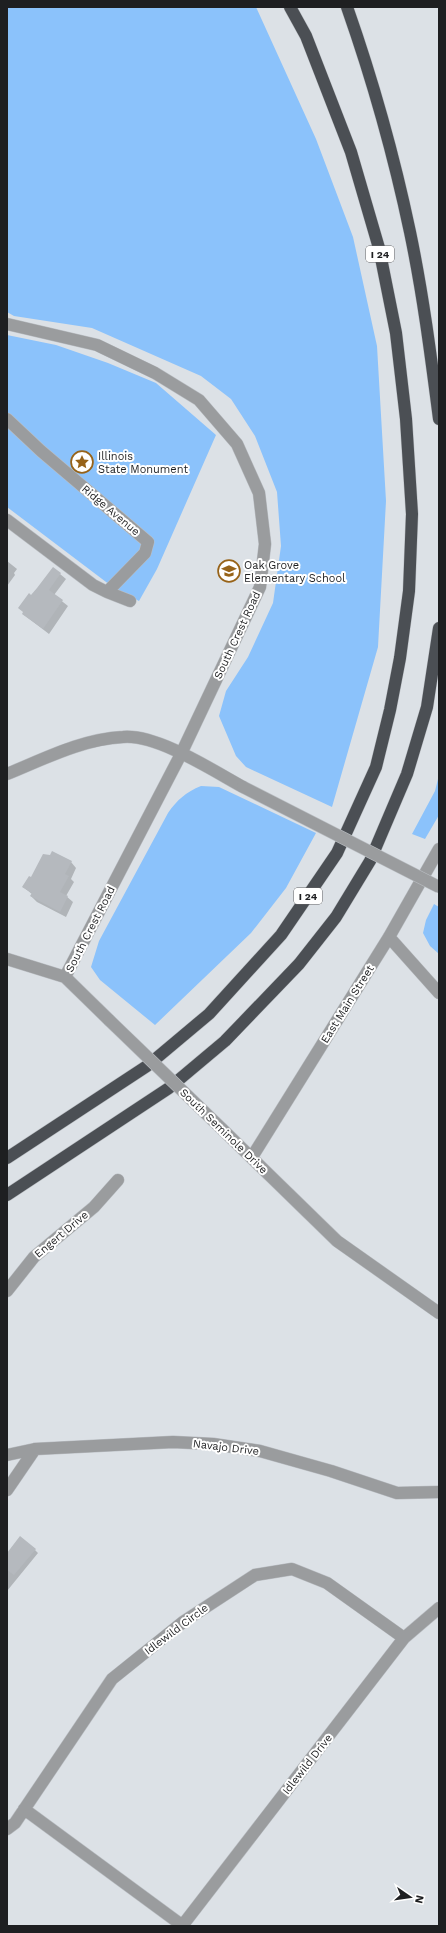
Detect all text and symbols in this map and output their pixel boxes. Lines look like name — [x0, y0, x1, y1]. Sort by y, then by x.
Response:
road number: I 24 — [366, 246, 394, 262]
place icon: Illinois State Monument — [69, 449, 95, 475]
place label: Illinois State Monument — [98, 450, 188, 476]
street label: Ridge Avenue — [79, 482, 142, 538]
school or university icon: Oak Grove Elementary School — [216, 558, 242, 584]
place label: Oak Grove Elementary School — [244, 559, 346, 585]
street label: South Crest Road — [212, 589, 263, 681]
street label: South Crest Road — [63, 884, 118, 974]
road number: I 24 — [294, 888, 322, 904]
street label: East Main Street — [318, 963, 377, 1046]
street label: South Seminole Drive — [177, 1086, 270, 1177]
street label: Engert Drive — [32, 1208, 91, 1261]
street label: Navajo Drive — [192, 1437, 260, 1458]
street label: Idlewild Circle — [142, 1601, 211, 1658]
street label: Idlewild Drive — [280, 1731, 335, 1797]
north arrow — [390, 1877, 430, 1917]
text: N — [412, 1894, 427, 1905]

